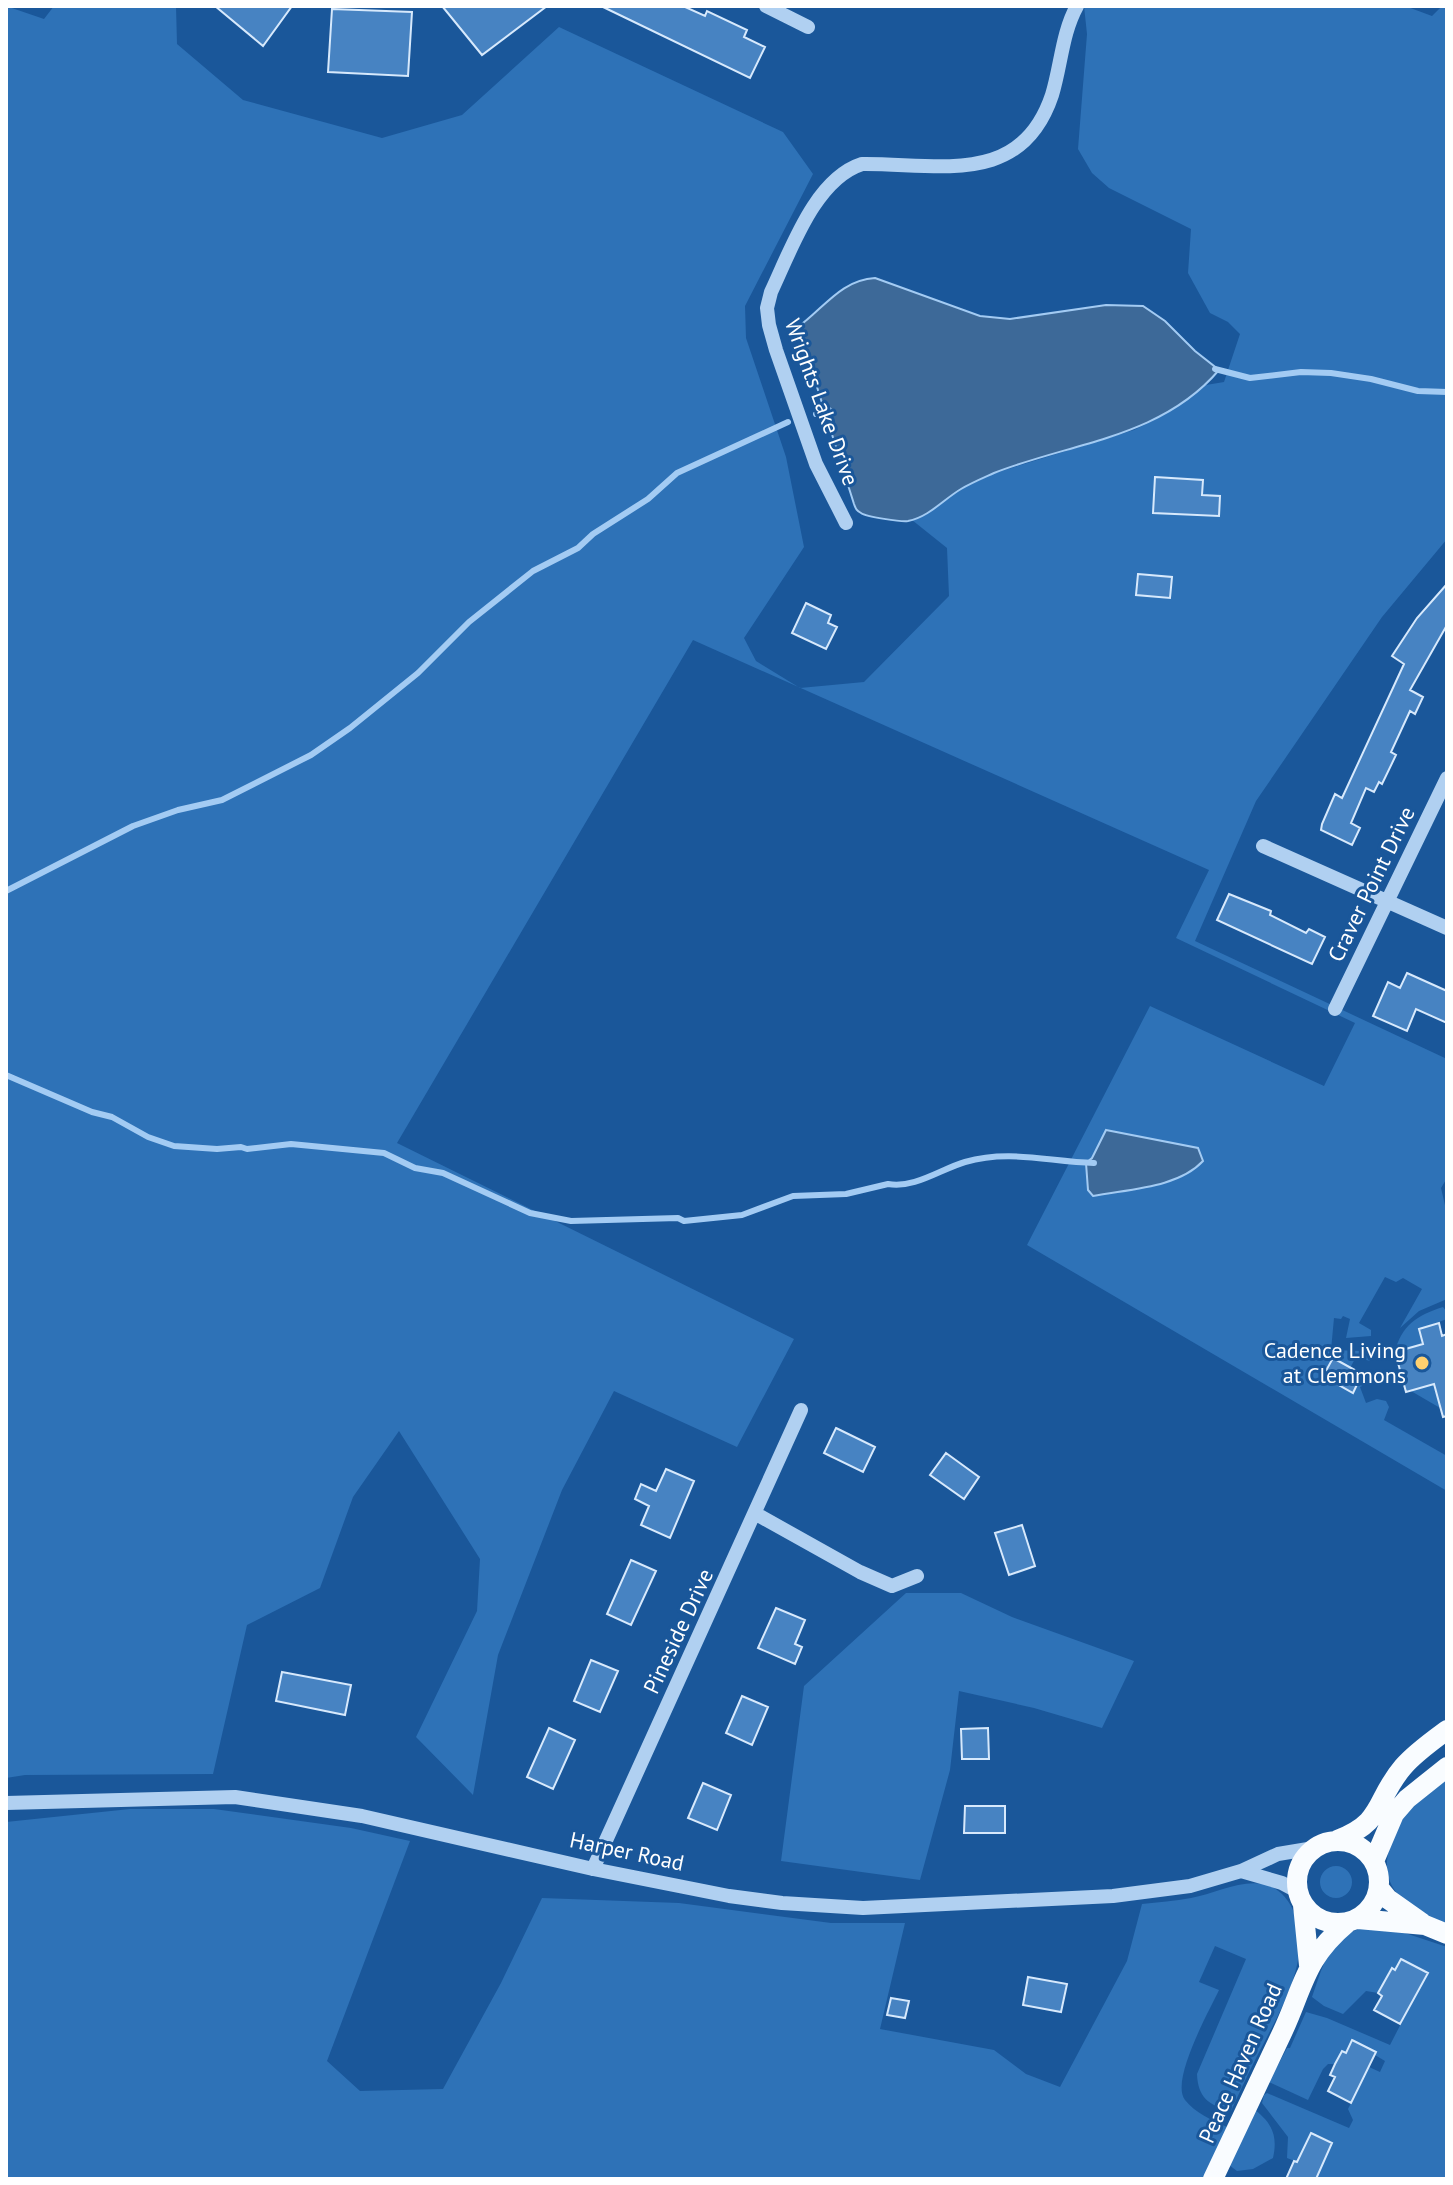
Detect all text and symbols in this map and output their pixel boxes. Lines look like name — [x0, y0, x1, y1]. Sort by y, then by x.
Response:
street label: Wrights Lake Drive — [779, 315, 865, 489]
street label: Craver Point Drive — [1321, 802, 1421, 966]
place label: Cadence Living at Clemmons — [1264, 1336, 1406, 1389]
marker: Cadence Living at Clemmons — [1413, 1354, 1431, 1372]
street label: Pineside Drive — [637, 1564, 719, 1698]
street label: Harper Road — [567, 1825, 687, 1877]
street label: Peace Haven Road — [1192, 1979, 1288, 2147]

